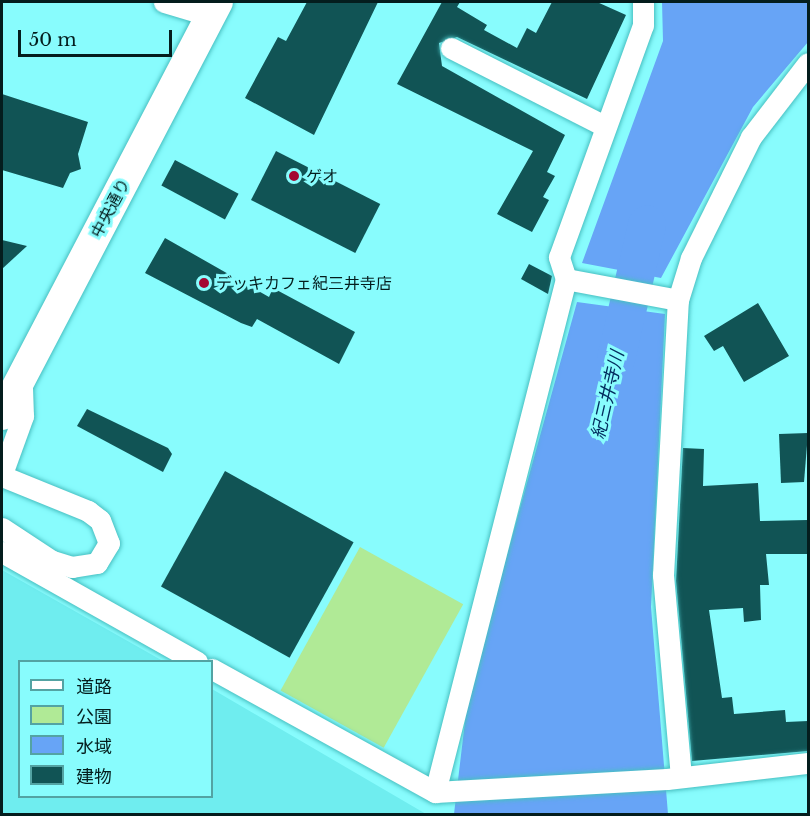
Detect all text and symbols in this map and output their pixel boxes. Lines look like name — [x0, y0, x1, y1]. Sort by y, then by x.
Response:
scale bar — [21, 18, 176, 56]
text: 50 m — [29, 29, 77, 51]
place label: ゲオ — [306, 166, 338, 186]
marker: ゲオ — [287, 169, 301, 183]
street label: 中央通り — [87, 175, 133, 241]
place label: デッキカフェ紀三井寺店 — [216, 273, 392, 293]
marker: デッキカフェ紀三井寺店 — [197, 276, 211, 290]
water label: 紀三井寺川 — [587, 349, 629, 441]
legend — [18, 660, 213, 798]
text: 道路 — [76, 676, 112, 698]
text: 公園 — [76, 706, 112, 728]
text: 水域 — [76, 736, 112, 758]
text: 建物 — [76, 766, 112, 788]

